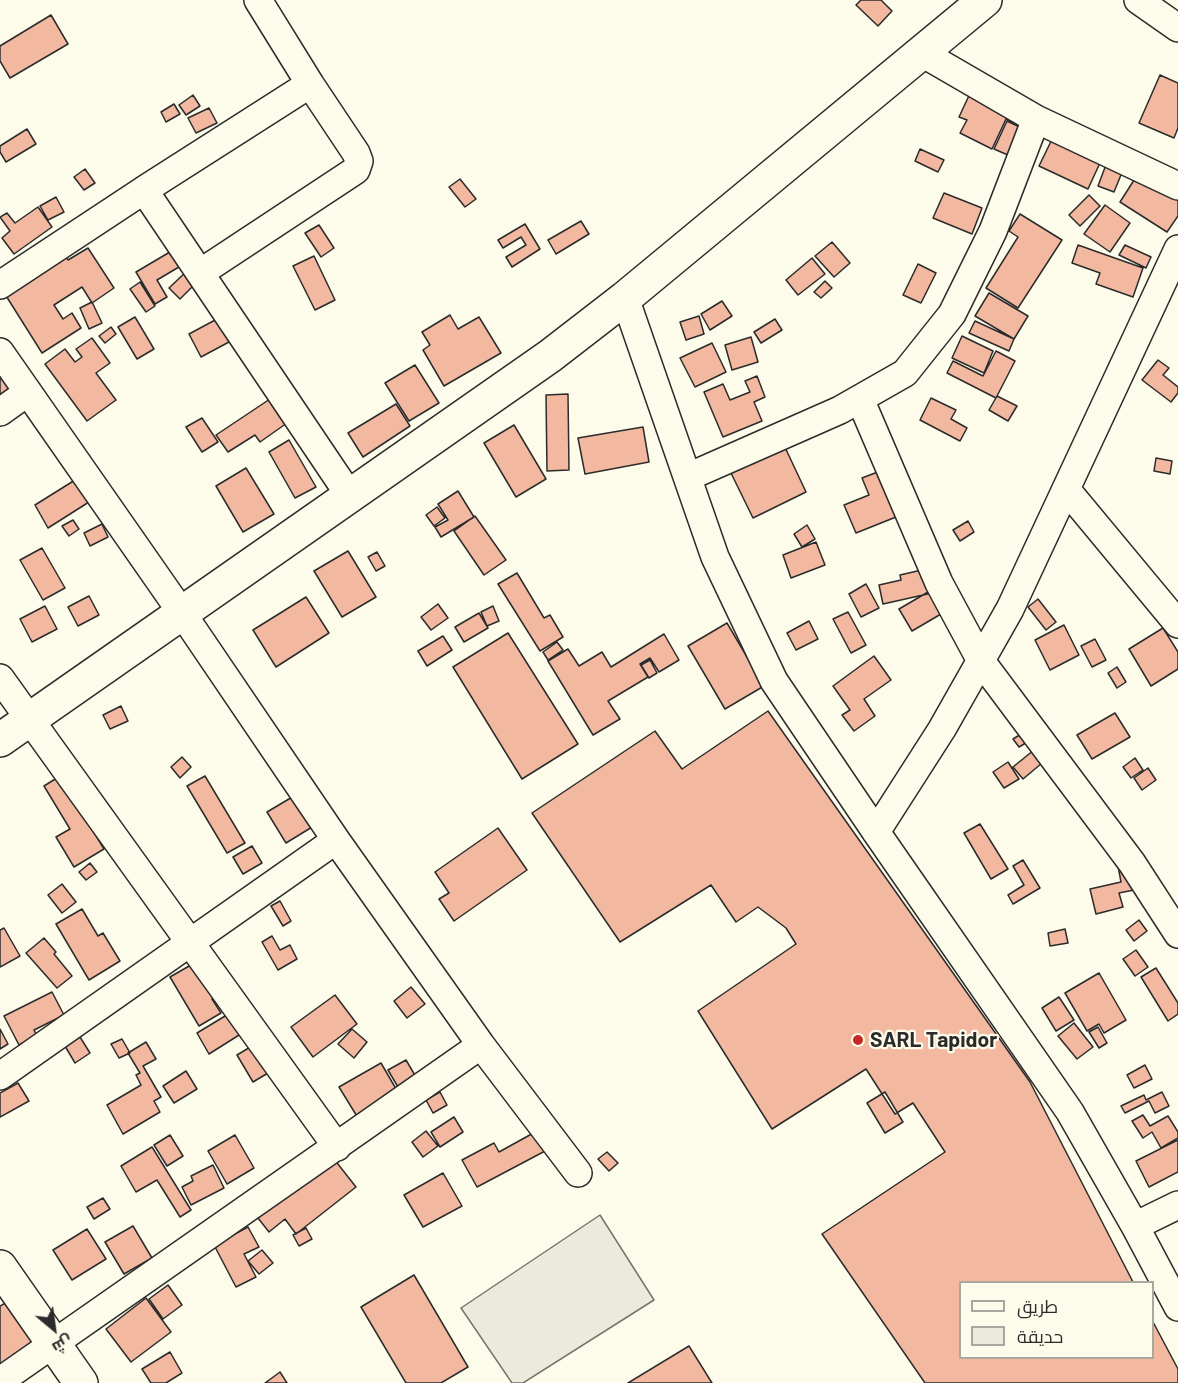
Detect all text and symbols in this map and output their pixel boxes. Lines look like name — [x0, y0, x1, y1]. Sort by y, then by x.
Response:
place label: SARL Tapidor — [870, 1027, 997, 1053]
marker: SARL Tapidor — [851, 1033, 865, 1047]
legend — [959, 1281, 1154, 1359]
text: طريق — [1017, 1295, 1058, 1317]
north arrow — [24, 1299, 84, 1359]
text: حديقة — [1017, 1325, 1063, 1347]
text: ش — [49, 1332, 77, 1358]

